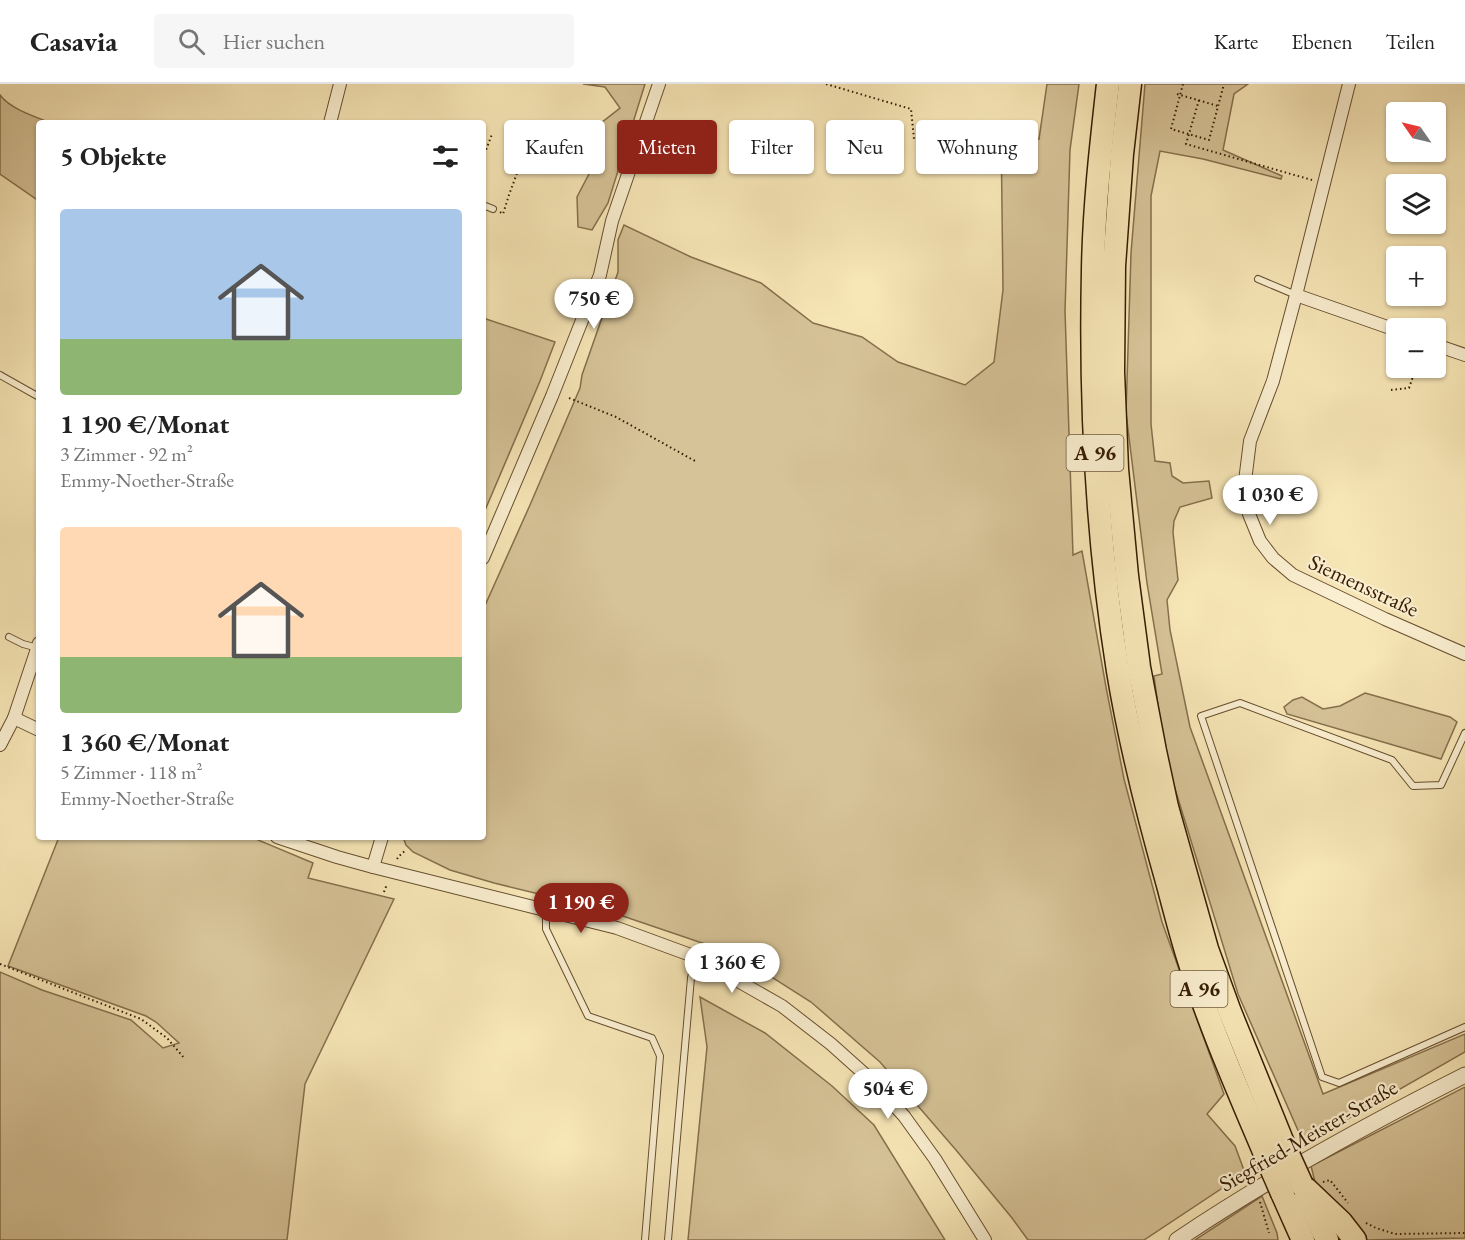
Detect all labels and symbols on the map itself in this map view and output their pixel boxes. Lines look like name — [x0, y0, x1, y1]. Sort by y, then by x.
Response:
north arrow — [1386, 102, 1446, 162]
pin: 750 € — [552, 279, 636, 330]
road number: A 96 — [1066, 435, 1124, 471]
pin: 1 030 € — [1215, 475, 1325, 526]
street label: Siemensstraße — [1304, 547, 1424, 624]
pin: 1 190 € — [526, 883, 636, 934]
pin: 1 360 € — [677, 943, 787, 994]
road number: A 96 — [1170, 971, 1228, 1007]
pin: 504 € — [846, 1069, 930, 1120]
street label: Siegfried-Meister-Straße — [1214, 1072, 1403, 1198]

